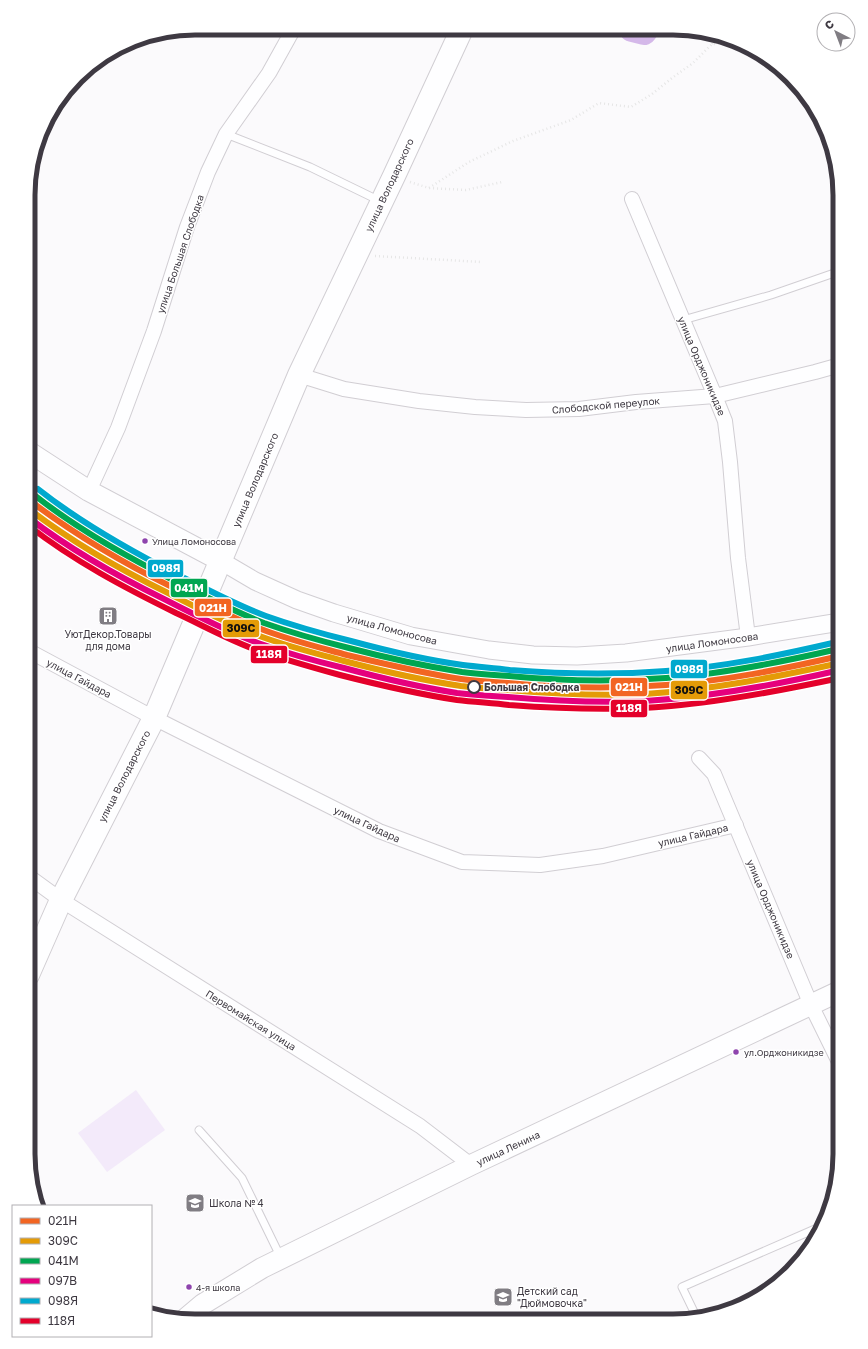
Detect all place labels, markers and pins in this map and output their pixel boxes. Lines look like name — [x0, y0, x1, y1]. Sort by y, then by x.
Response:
marker: Улица Ломоносова — [140, 536, 150, 546]
place label: Улица Ломоносова — [152, 536, 236, 547]
building icon: УютДекор.Товары для дома — [97, 605, 119, 627]
place label: УютДекор.Товары для дома — [64, 628, 152, 652]
marker: Большая Слободка — [467, 680, 481, 694]
place label: Большая Слободка — [484, 681, 579, 693]
marker: ул.Орджоникидзе — [731, 1047, 741, 1057]
place label: ул.Орджоникидзе — [744, 1047, 824, 1058]
school or university icon: Школа № 4 — [184, 1192, 206, 1214]
place label: Школа № 4 — [209, 1197, 264, 1209]
marker: 4-я школа — [184, 1282, 194, 1292]
place label: 4-я школа — [196, 1282, 240, 1293]
place label: Детский сад "Дюймовочка" — [517, 1285, 587, 1309]
school or university icon: Детский сад "Дюймовочка" — [492, 1286, 514, 1308]

